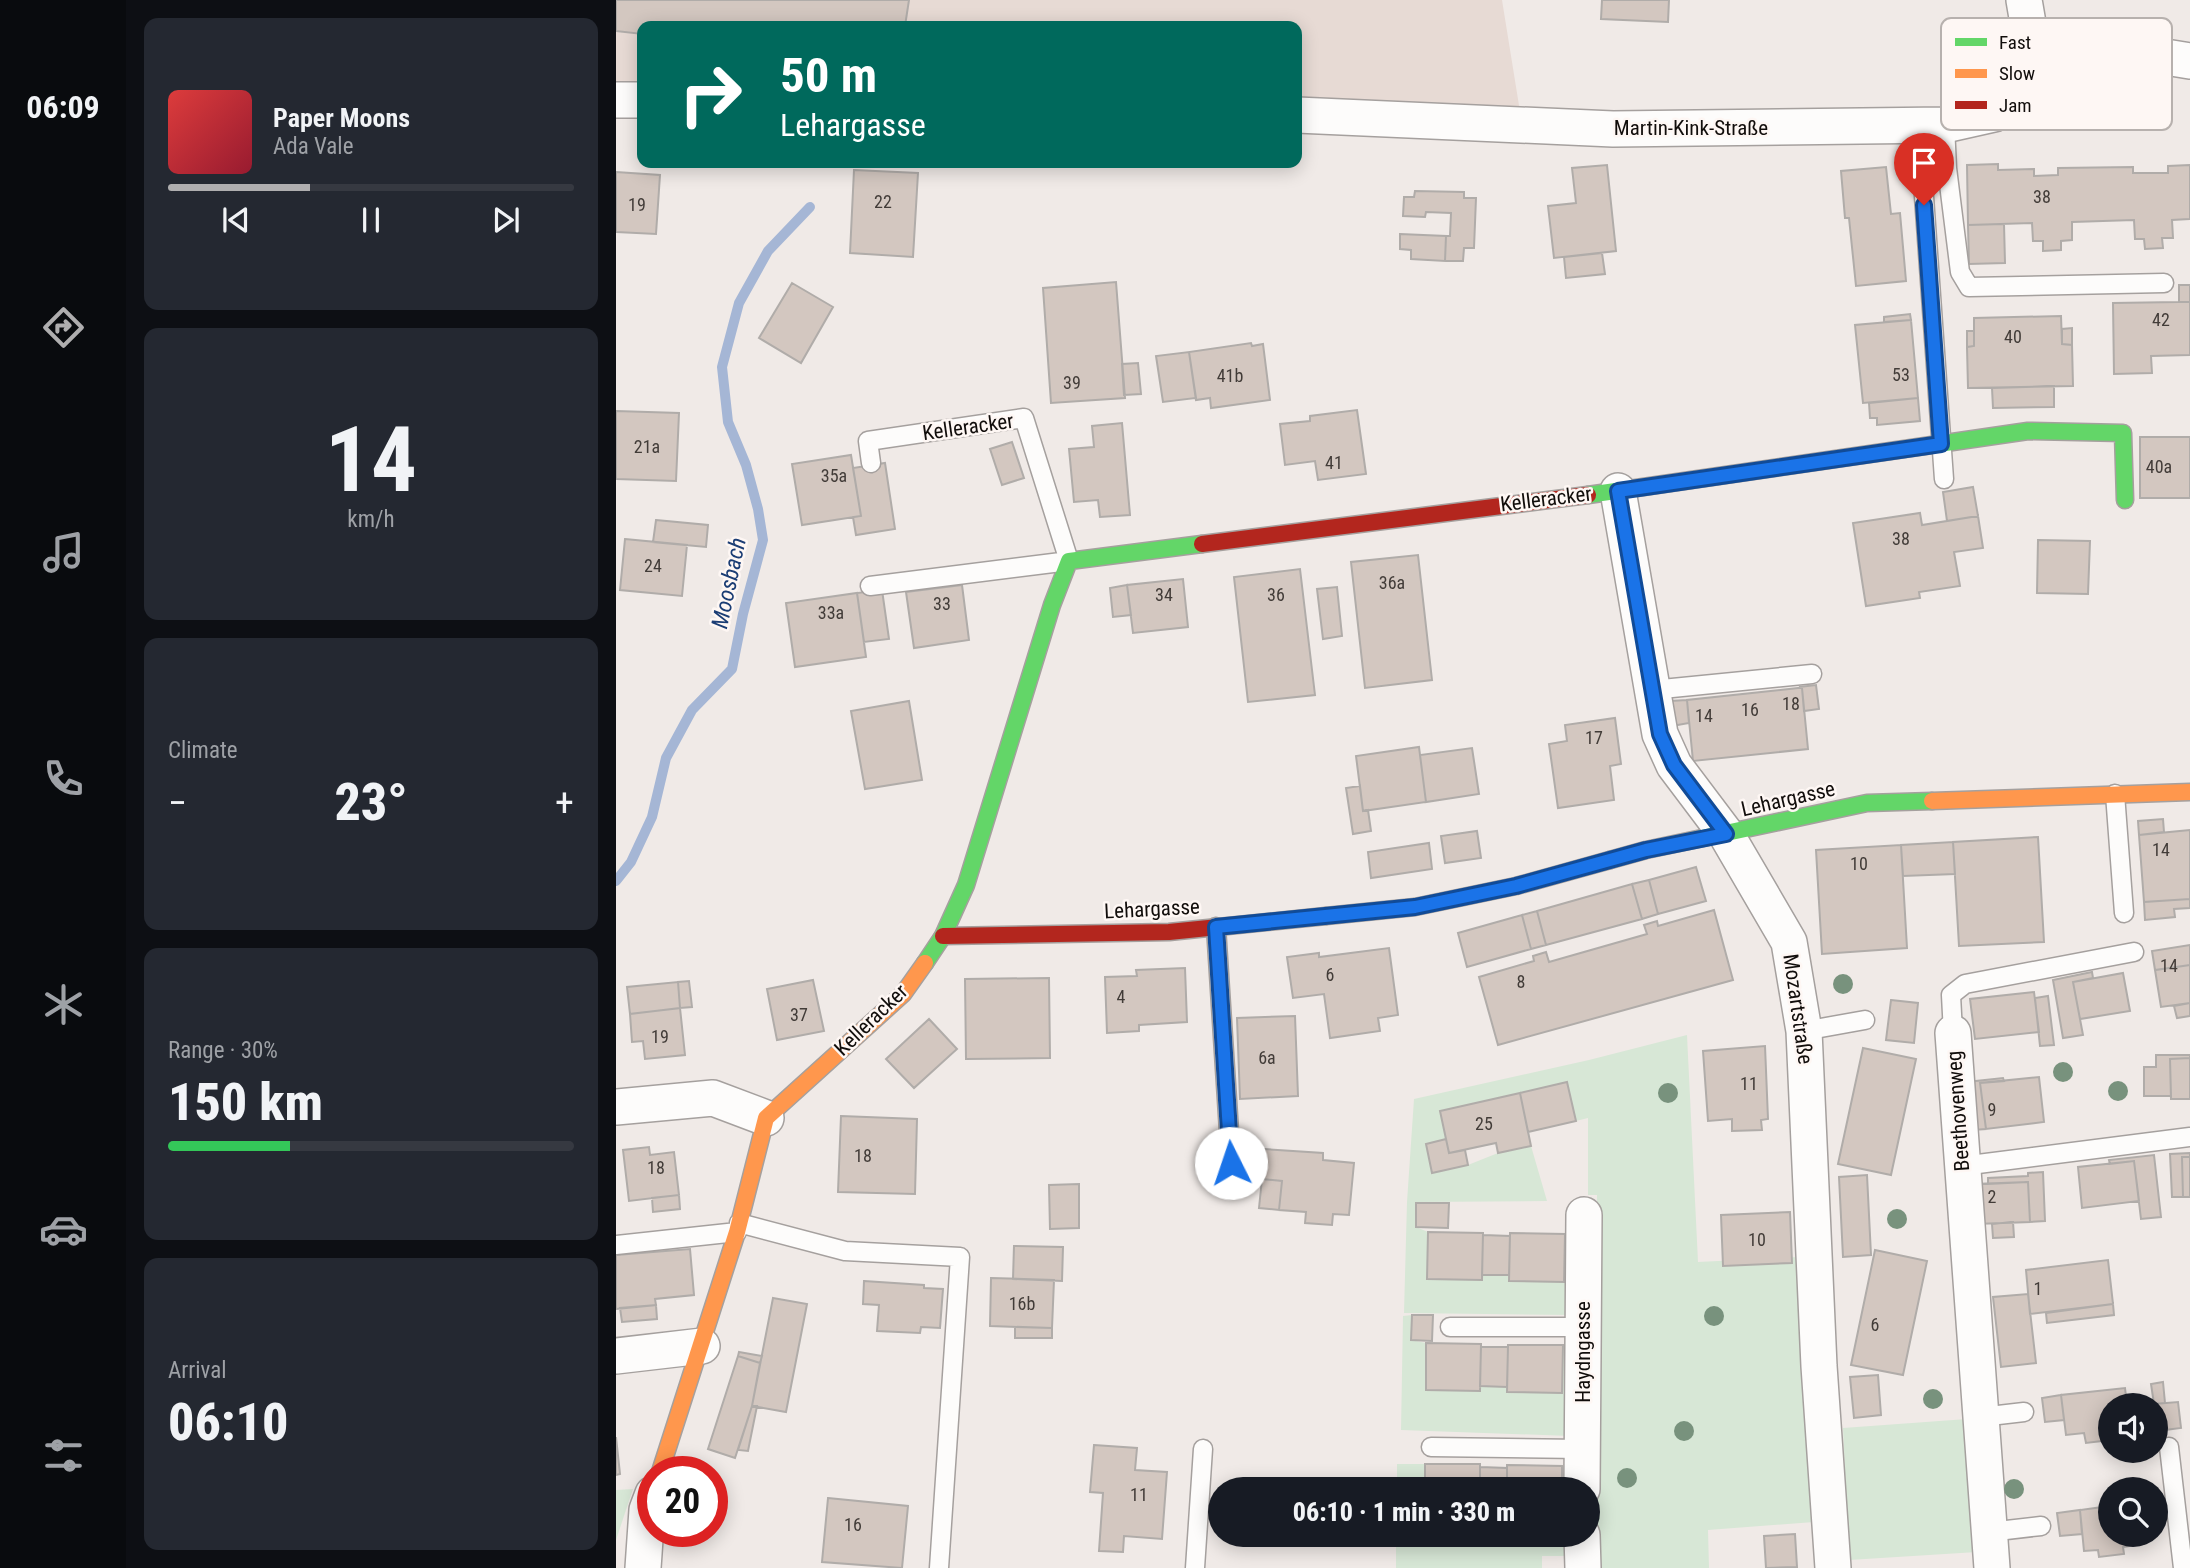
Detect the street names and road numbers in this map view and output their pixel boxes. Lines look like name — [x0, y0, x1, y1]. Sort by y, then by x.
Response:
street label: Martin-Kink-Straße — [1614, 116, 1768, 140]
street label: Kelleracker — [921, 409, 1015, 445]
street label: Kelleracker — [1499, 481, 1593, 517]
street label: Lehargasse — [1739, 777, 1837, 821]
street label: Lehargasse — [1104, 895, 1201, 923]
street label: Mozartstraße — [1778, 952, 1818, 1066]
street label: Kelleracker — [830, 979, 912, 1061]
street label: Beethovenweg — [1942, 1050, 1974, 1172]
street label: Haydngasse — [1571, 1301, 1595, 1403]

